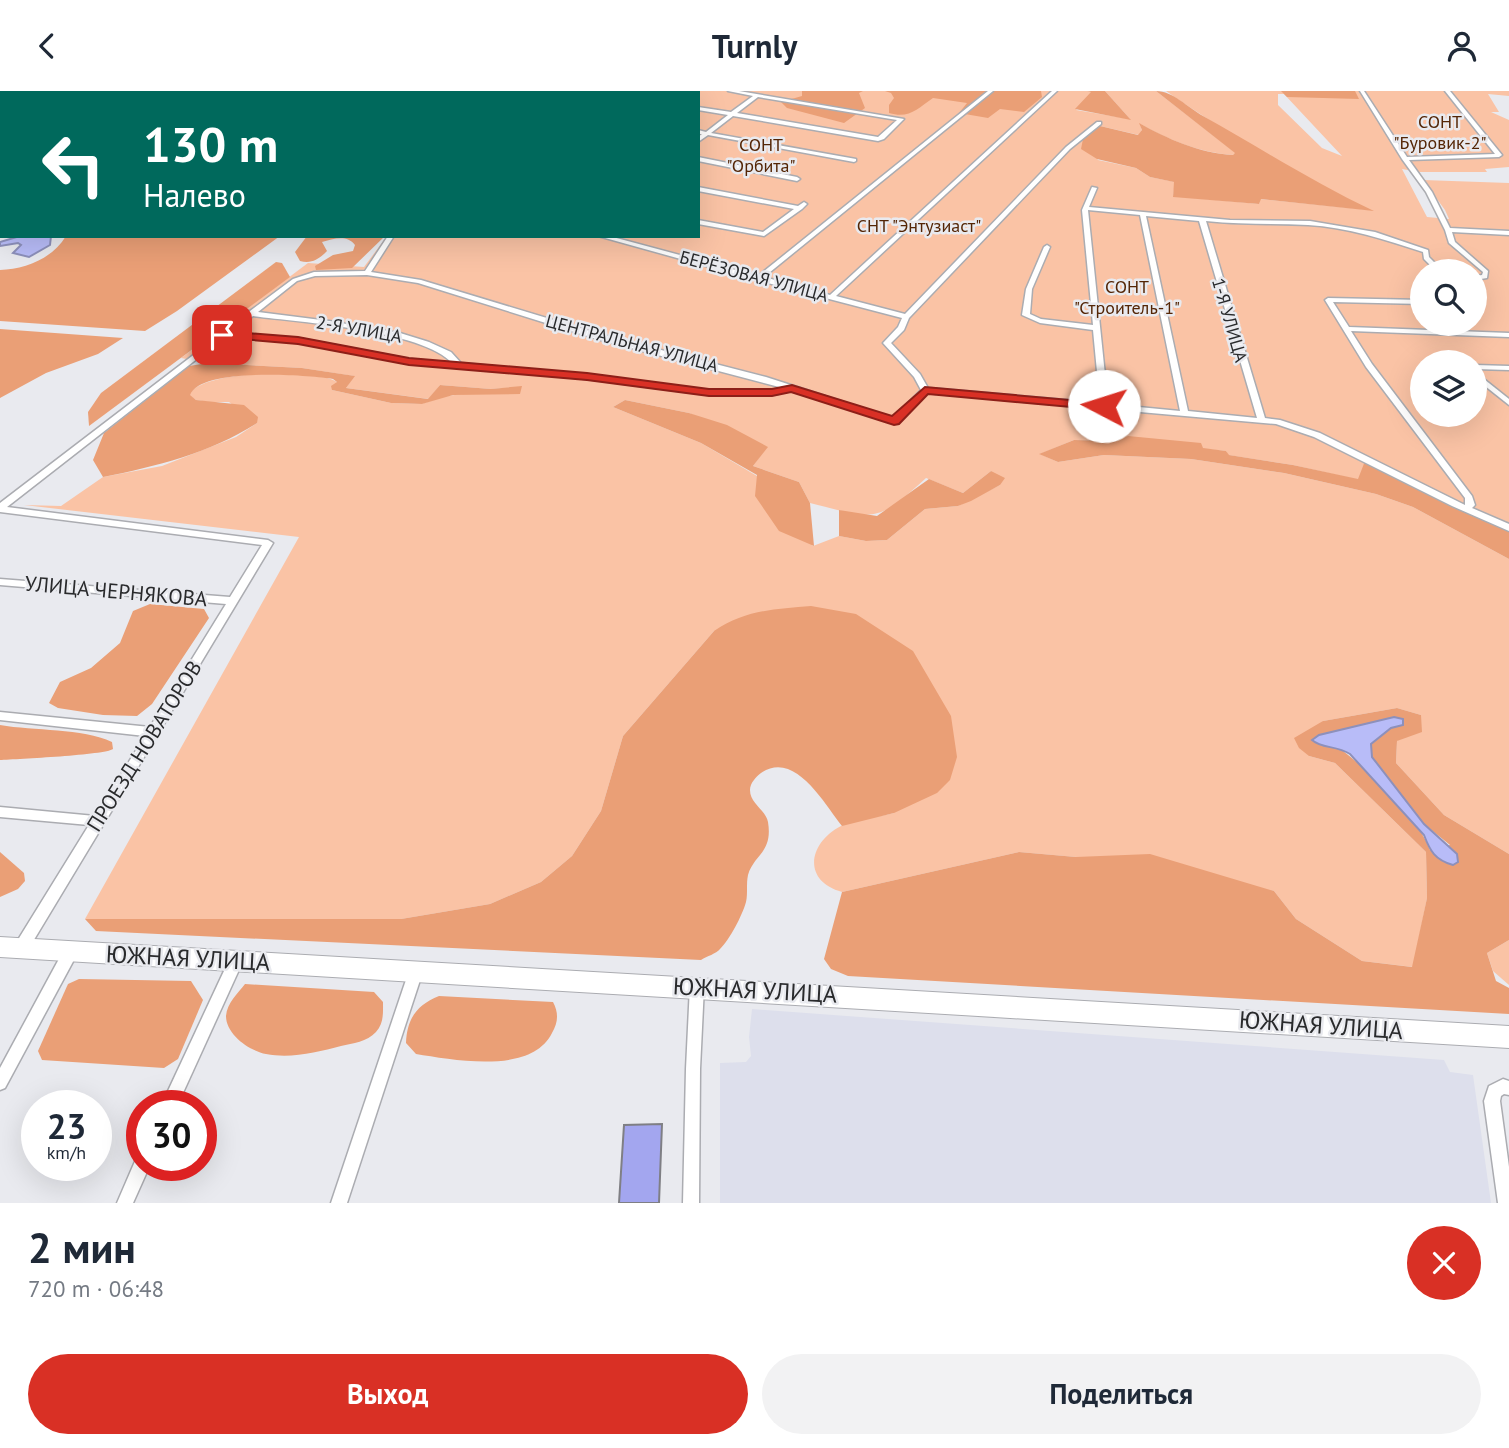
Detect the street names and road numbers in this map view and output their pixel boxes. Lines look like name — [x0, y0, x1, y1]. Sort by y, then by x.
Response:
street label: БЕРЁЗОВАЯ УЛИЦА — [677, 245, 831, 307]
street label: 1-Я УЛИЦА — [1207, 275, 1253, 365]
street label: ЦЕНТРАЛЬНАЯ УЛИЦА — [543, 309, 721, 377]
street label: 2-Я УЛИЦА — [314, 310, 404, 348]
street label: УЛИЦА ЧЕРНЯКОВА — [24, 570, 209, 612]
street label: ПРОЕЗД НОВАТОРОВ — [80, 656, 208, 836]
street label: ЮЖНАЯ УЛИЦА — [105, 938, 271, 978]
street label: ЮЖНАЯ УЛИЦА — [672, 970, 838, 1010]
street label: ЮЖНАЯ УЛИЦА — [1238, 1004, 1404, 1046]

